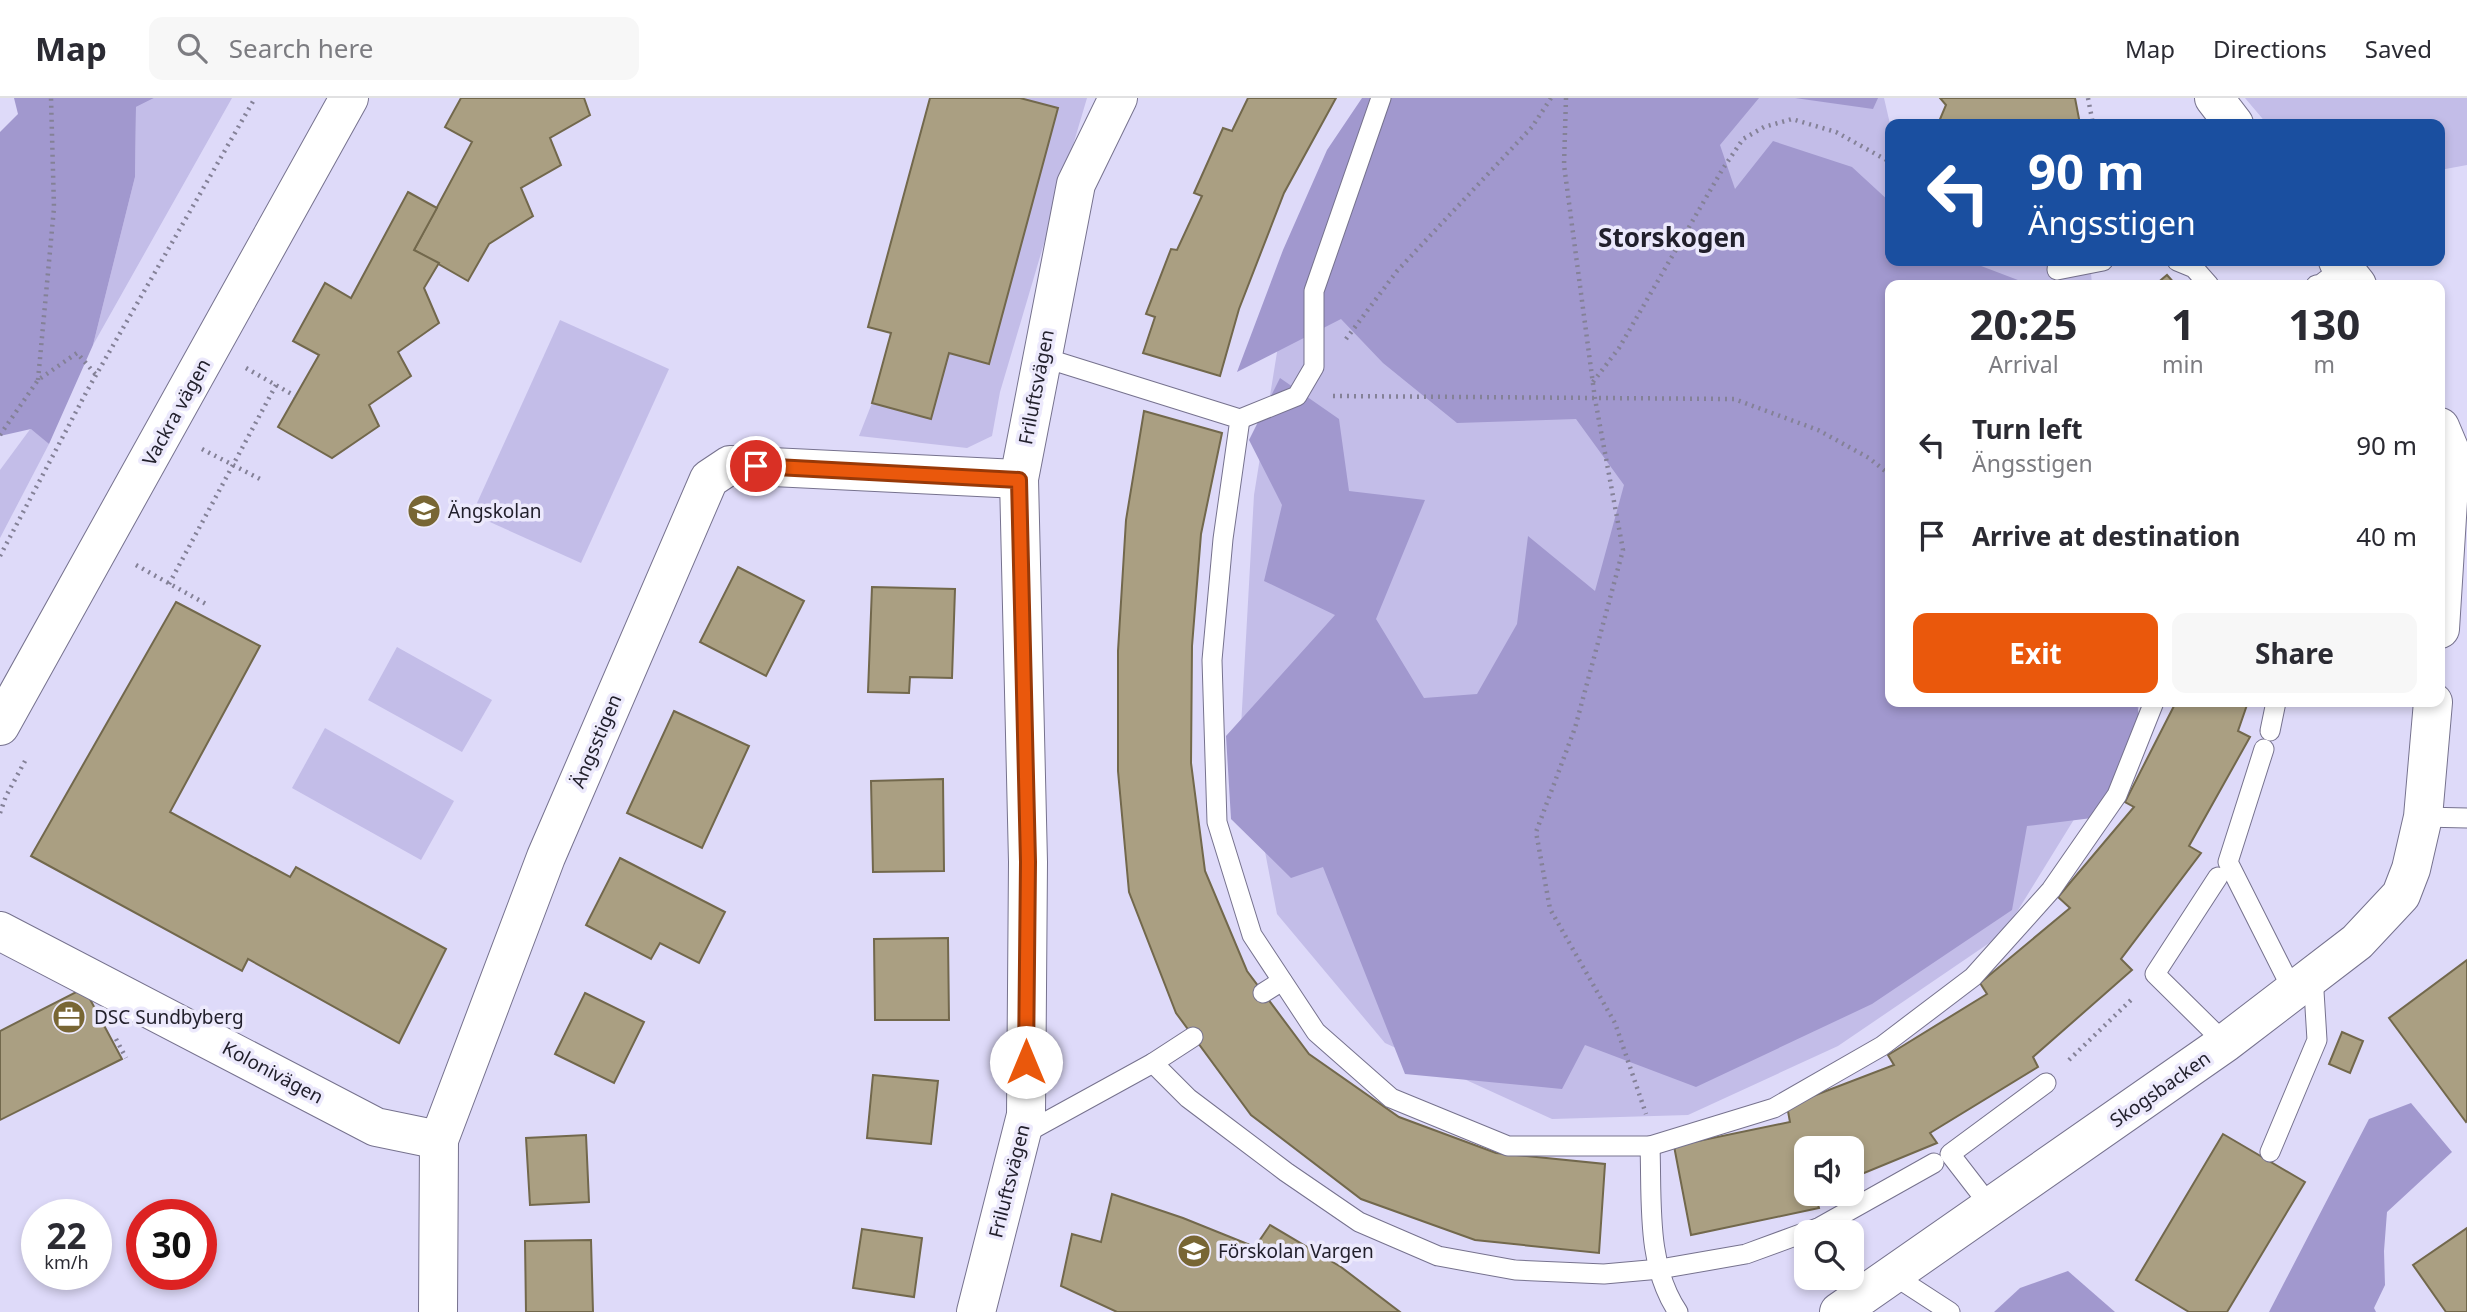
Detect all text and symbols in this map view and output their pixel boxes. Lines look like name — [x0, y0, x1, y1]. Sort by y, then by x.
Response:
search box — [149, 17, 639, 80]
text: Map — [35, 26, 107, 71]
icon: search — [173, 29, 211, 67]
text: Search here — [229, 30, 373, 66]
text: Map — [2125, 32, 2175, 65]
text: Directions — [2213, 32, 2327, 65]
text: Saved — [2365, 32, 2432, 65]
text: 90 m — [2028, 138, 2145, 204]
icon: left — [1913, 147, 2004, 238]
text: Ängsstigen — [2028, 201, 2196, 244]
district label: Storskogen — [1598, 219, 1746, 255]
text: 20:25 — [1970, 295, 2077, 352]
text: 1 — [2171, 295, 2195, 352]
text: 130 — [2288, 295, 2360, 352]
street label: Friluftsvägen — [1012, 327, 1060, 447]
text: Arrival — [1988, 348, 2059, 380]
text: min — [2162, 348, 2204, 380]
text: m — [2314, 348, 2335, 380]
street label: Vackra vägen — [136, 354, 216, 470]
text: Turn left — [1972, 411, 2083, 447]
icon: left — [1913, 426, 1951, 464]
text: 90 m — [2356, 427, 2417, 463]
pin — [726, 436, 786, 496]
icon: arrive — [737, 447, 775, 485]
text: Ängsstigen — [1972, 447, 2093, 479]
school or university icon: Ängskolan — [405, 492, 443, 530]
place label: Ängskolan — [448, 498, 542, 524]
icon: arrive — [1913, 517, 1951, 555]
text: Arrive at destination — [1972, 518, 2241, 554]
text: 40 m — [2356, 518, 2417, 554]
button: Exit — [1913, 613, 2158, 693]
button: Share — [2172, 613, 2417, 693]
street label: Ängsstigen — [565, 690, 627, 792]
office icon: DSC Sundbyberg — [50, 998, 88, 1036]
place label: DSC Sundbyberg — [94, 1004, 244, 1030]
position arrow — [989, 1025, 1063, 1099]
street label: Kolonivägen — [218, 1035, 328, 1109]
street label: Skogsbacken — [2105, 1045, 2215, 1133]
street label: Friluftsvägen — [982, 1121, 1036, 1241]
map controls — [1794, 1136, 1864, 1290]
button: sound — [1794, 1136, 1864, 1206]
speed limit sign: 30 — [126, 1199, 217, 1290]
text: 22 — [46, 1212, 87, 1259]
button: search — [1794, 1220, 1864, 1290]
school or university icon: Förskolan Vargen — [1175, 1232, 1213, 1270]
place label: Förskolan Vargen — [1218, 1238, 1374, 1264]
text: km/h — [44, 1250, 89, 1274]

